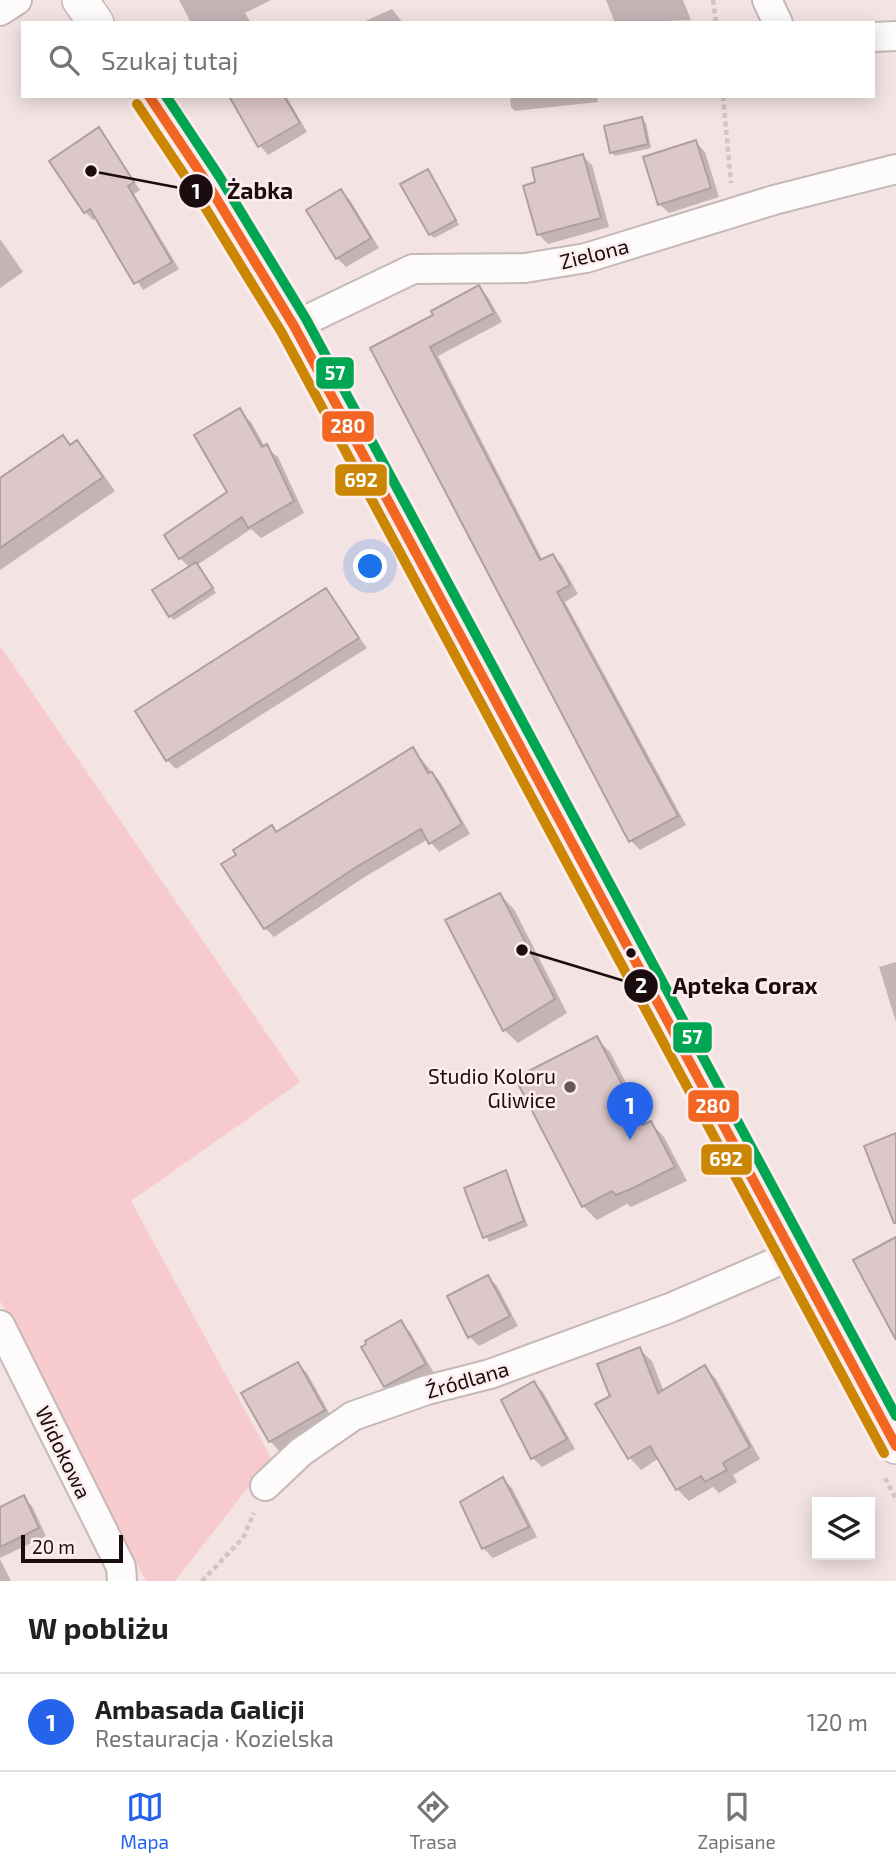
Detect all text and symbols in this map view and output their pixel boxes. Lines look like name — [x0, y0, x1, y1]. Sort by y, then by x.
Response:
search box — [21, 21, 875, 98]
icon: search — [45, 41, 83, 79]
text: Szukaj tutaj — [101, 44, 238, 75]
callout: Żabka — [178, 169, 307, 213]
text: Żabka — [227, 176, 293, 204]
text: 1 — [191, 178, 201, 203]
street label: Zielona — [557, 232, 631, 274]
line badge: 57 — [315, 356, 355, 390]
text: 57 — [325, 361, 345, 384]
line badge: 280 — [321, 410, 375, 443]
text: 280 — [331, 414, 365, 437]
line badge: 692 — [334, 463, 388, 497]
text: 692 — [344, 468, 378, 491]
your location — [353, 549, 387, 583]
unlabelled marker — [624, 946, 638, 960]
callout: Apteka Corax — [623, 964, 831, 1008]
text: Apteka Corax — [672, 971, 818, 999]
text: 2 — [635, 972, 647, 997]
line badge: 57 — [672, 1021, 713, 1054]
text: 57 — [682, 1025, 702, 1048]
place label: Studio Koloru Gliwice — [428, 1063, 556, 1112]
marker: Studio Koloru Gliwice — [562, 1079, 578, 1095]
pin: 1 — [607, 1082, 653, 1140]
line badge: 280 — [687, 1089, 740, 1123]
text: 280 — [696, 1094, 730, 1117]
line badge: 692 — [700, 1143, 753, 1176]
text: 692 — [709, 1147, 743, 1170]
street label: Źródlana — [422, 1355, 512, 1403]
street label: Widokowa — [31, 1402, 97, 1502]
map controls — [812, 1497, 875, 1560]
button: layers — [812, 1497, 875, 1560]
scale bar — [21, 1532, 122, 1564]
text: 20 m — [32, 1535, 75, 1558]
text: W pobliżu — [28, 1609, 169, 1645]
text: Ambasada Galicji — [95, 1693, 305, 1724]
text: 1 — [46, 1708, 56, 1736]
text: 120 m — [807, 1708, 868, 1736]
text: Restauracja · Kozielska — [95, 1724, 334, 1752]
tab: Mapa — [120, 1788, 169, 1853]
tab: Trasa — [409, 1788, 457, 1853]
tab: Zapisane — [697, 1788, 776, 1853]

